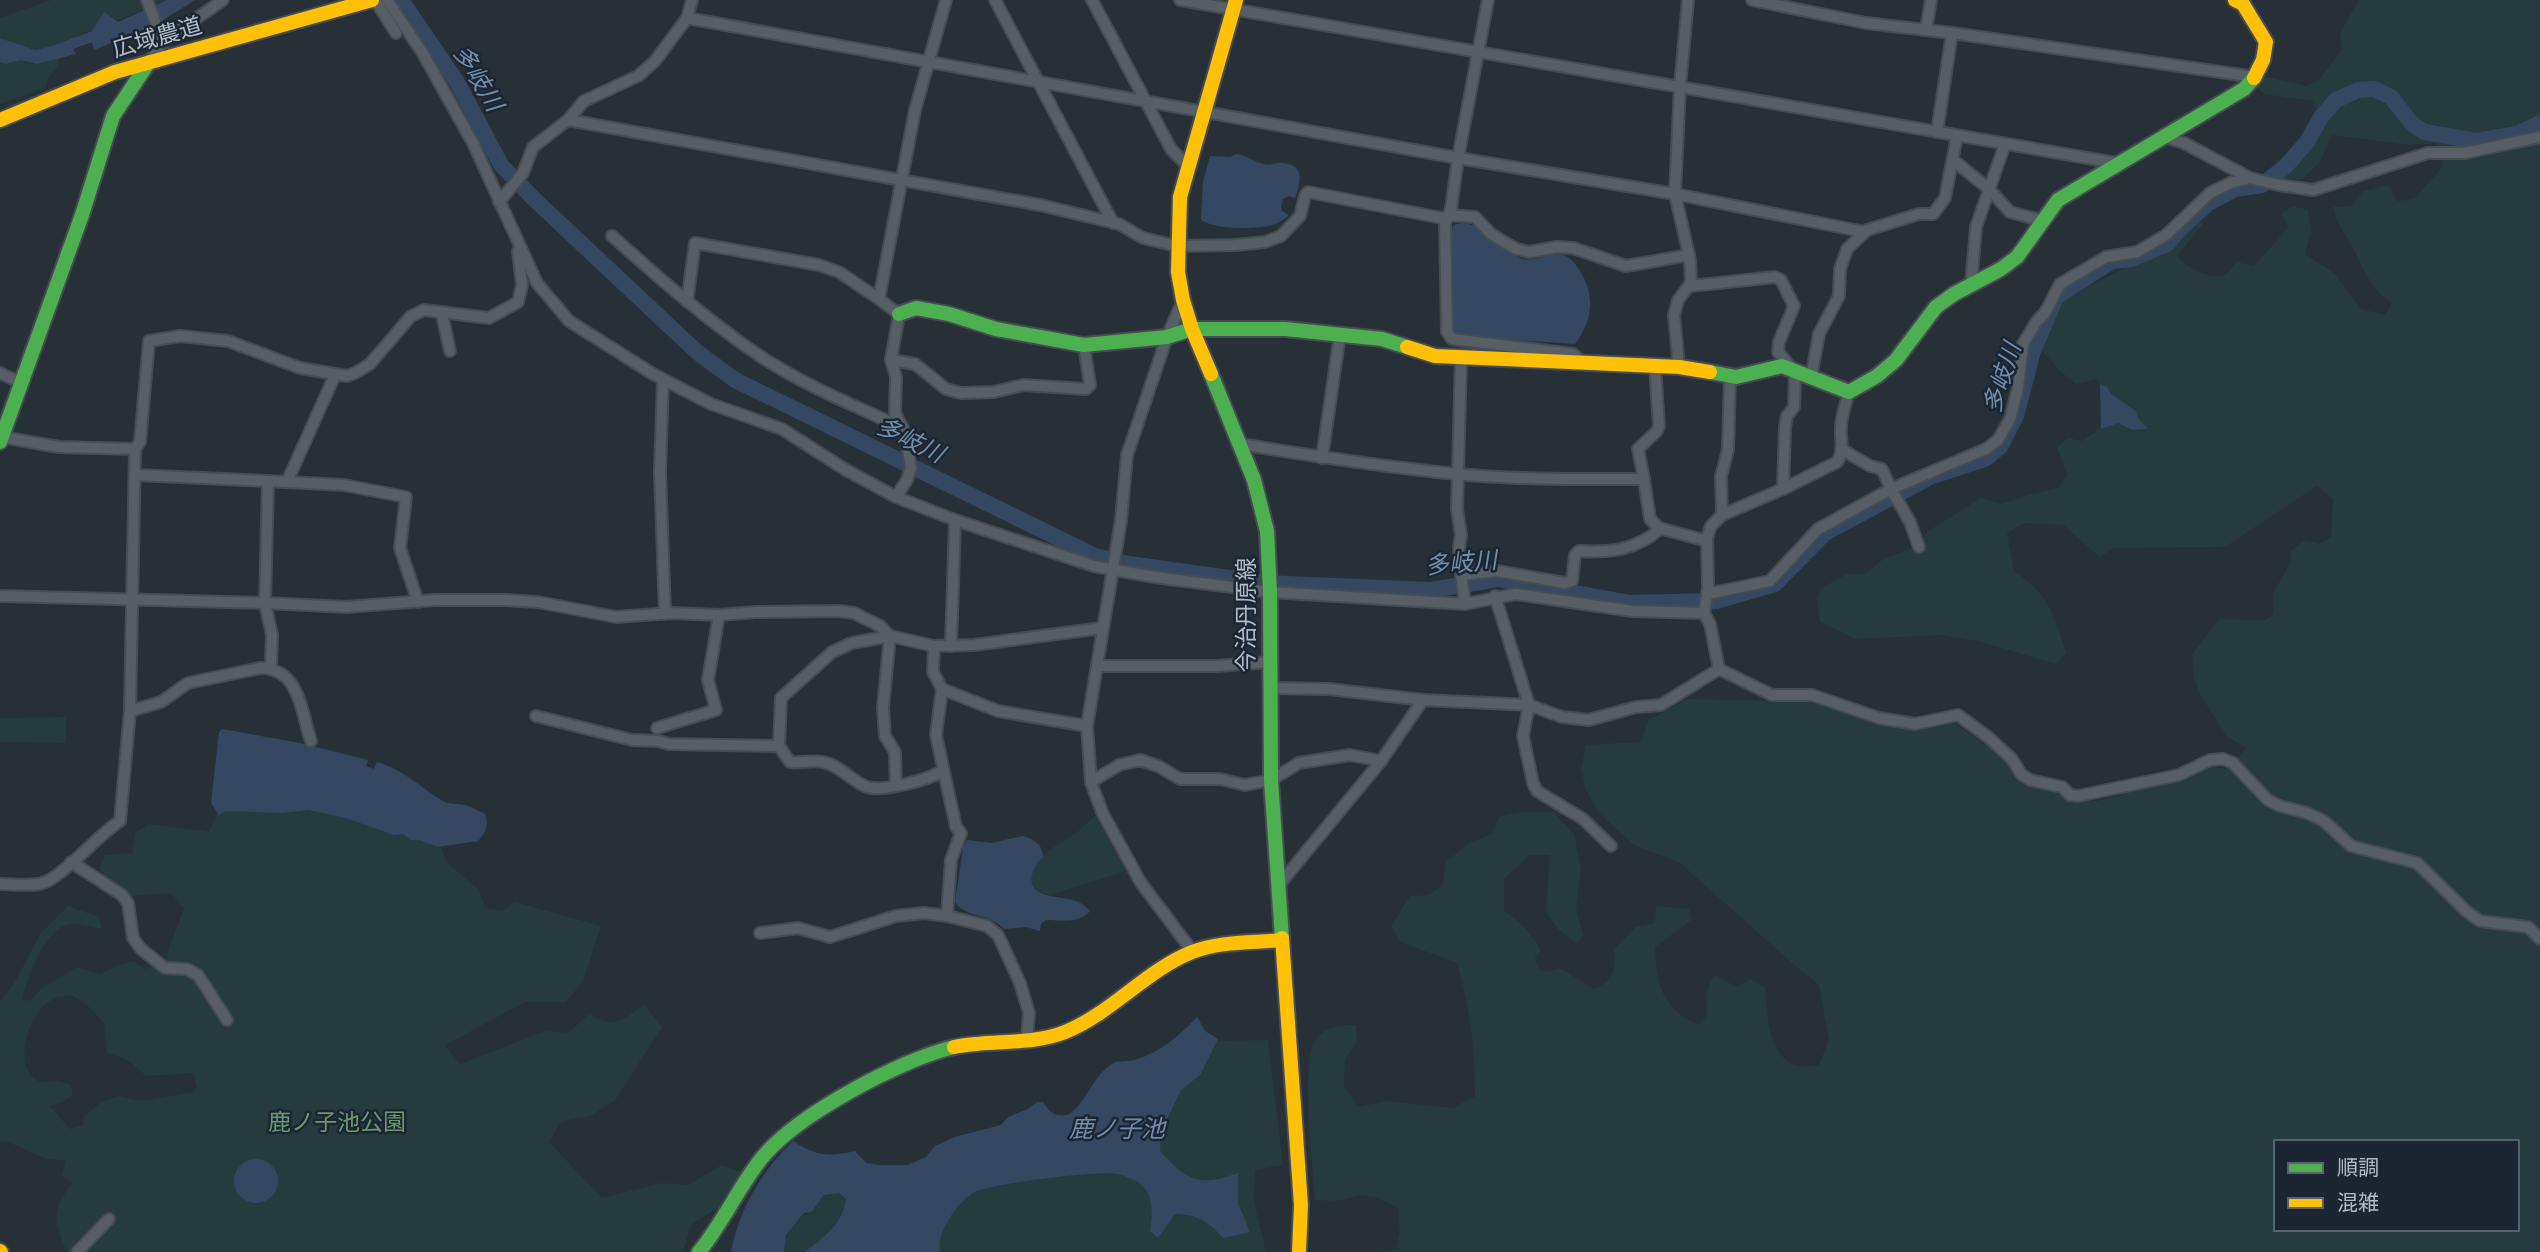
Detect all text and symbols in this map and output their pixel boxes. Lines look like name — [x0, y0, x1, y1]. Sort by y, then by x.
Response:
street label: 広域農道 — [109, 10, 206, 65]
water label: 多岐川 — [446, 39, 512, 120]
water label: 多岐川 — [1976, 336, 2029, 417]
water label: 多岐川 — [871, 410, 952, 471]
water label: 多岐川 — [1424, 544, 1501, 582]
street label: 今治丹原線 — [1231, 558, 1262, 673]
park label: 鹿ノ子池公園 — [268, 1107, 406, 1138]
water label: 鹿ノ子池 — [1069, 1113, 1167, 1145]
legend — [2274, 1140, 2519, 1231]
text: 順調 — [2337, 1154, 2379, 1182]
text: 混雑 — [2337, 1189, 2379, 1217]

